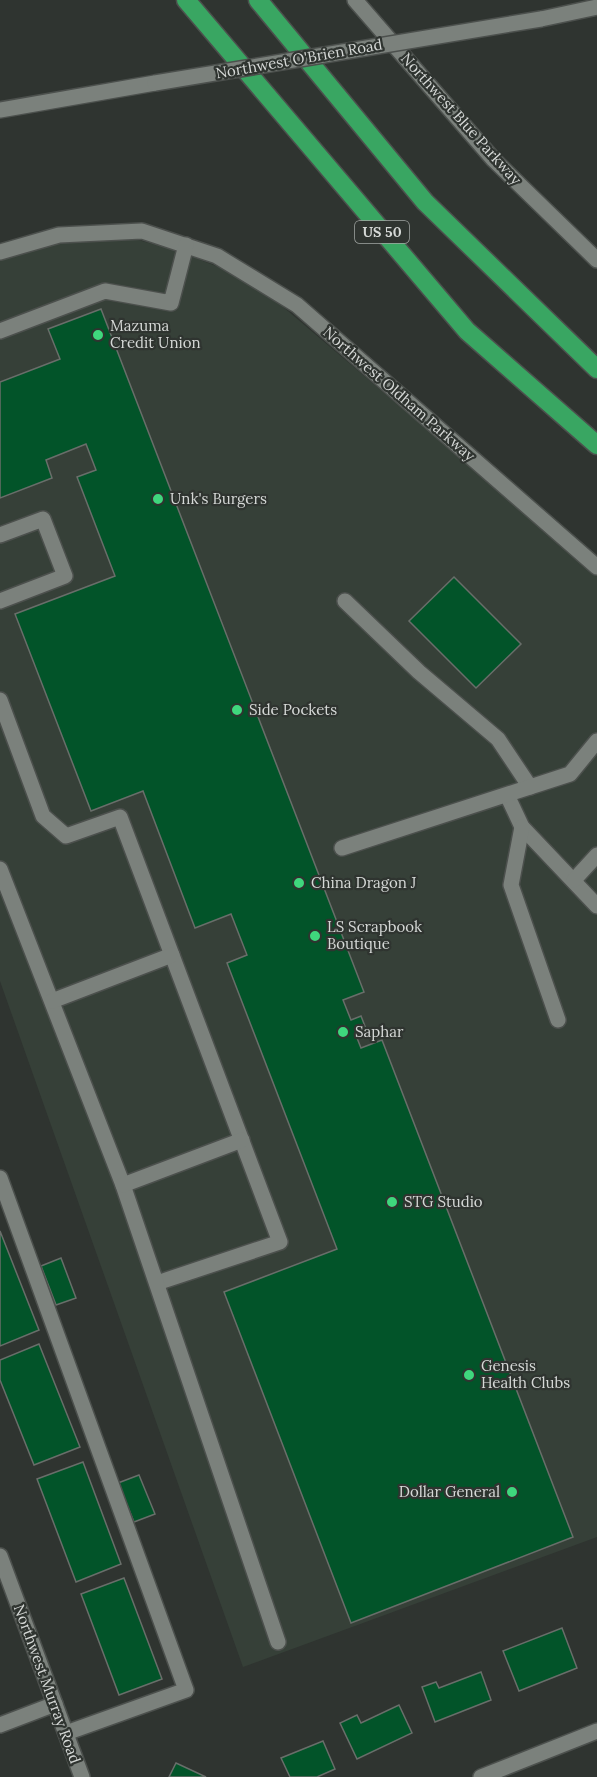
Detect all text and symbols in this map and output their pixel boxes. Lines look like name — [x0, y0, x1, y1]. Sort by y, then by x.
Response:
street label: Northwest O'Brien Road — [214, 34, 384, 83]
street label: Northwest Blue Parkway — [397, 49, 526, 189]
road number: US 50 — [355, 221, 409, 243]
place label: Mazuma Credit Union — [110, 316, 201, 352]
street label: Northwest Oldham Parkway — [319, 322, 479, 465]
marker: Mazuma Credit Union — [91, 328, 105, 342]
place label: Unk's Burgers — [170, 489, 267, 508]
marker: Unk's Burgers — [151, 492, 165, 506]
place label: Side Pockets — [249, 700, 337, 719]
marker: Side Pockets — [230, 703, 244, 717]
place label: China Dragon J — [311, 873, 417, 892]
marker: China Dragon J — [292, 876, 306, 890]
place label: LS Scrapbook Boutique — [327, 917, 422, 953]
marker: LS Scrapbook Boutique — [308, 929, 322, 943]
place label: Saphar — [355, 1022, 404, 1041]
marker: Saphar — [336, 1025, 350, 1039]
place label: STG Studio — [404, 1192, 483, 1211]
marker: STG Studio — [385, 1195, 399, 1209]
place label: Genesis Health Clubs — [481, 1356, 570, 1392]
marker: Genesis Health Clubs — [462, 1368, 476, 1382]
place label: Dollar General — [399, 1482, 500, 1501]
marker: Dollar General — [505, 1485, 519, 1499]
street label: Northwest Murray Road — [10, 1602, 85, 1766]

